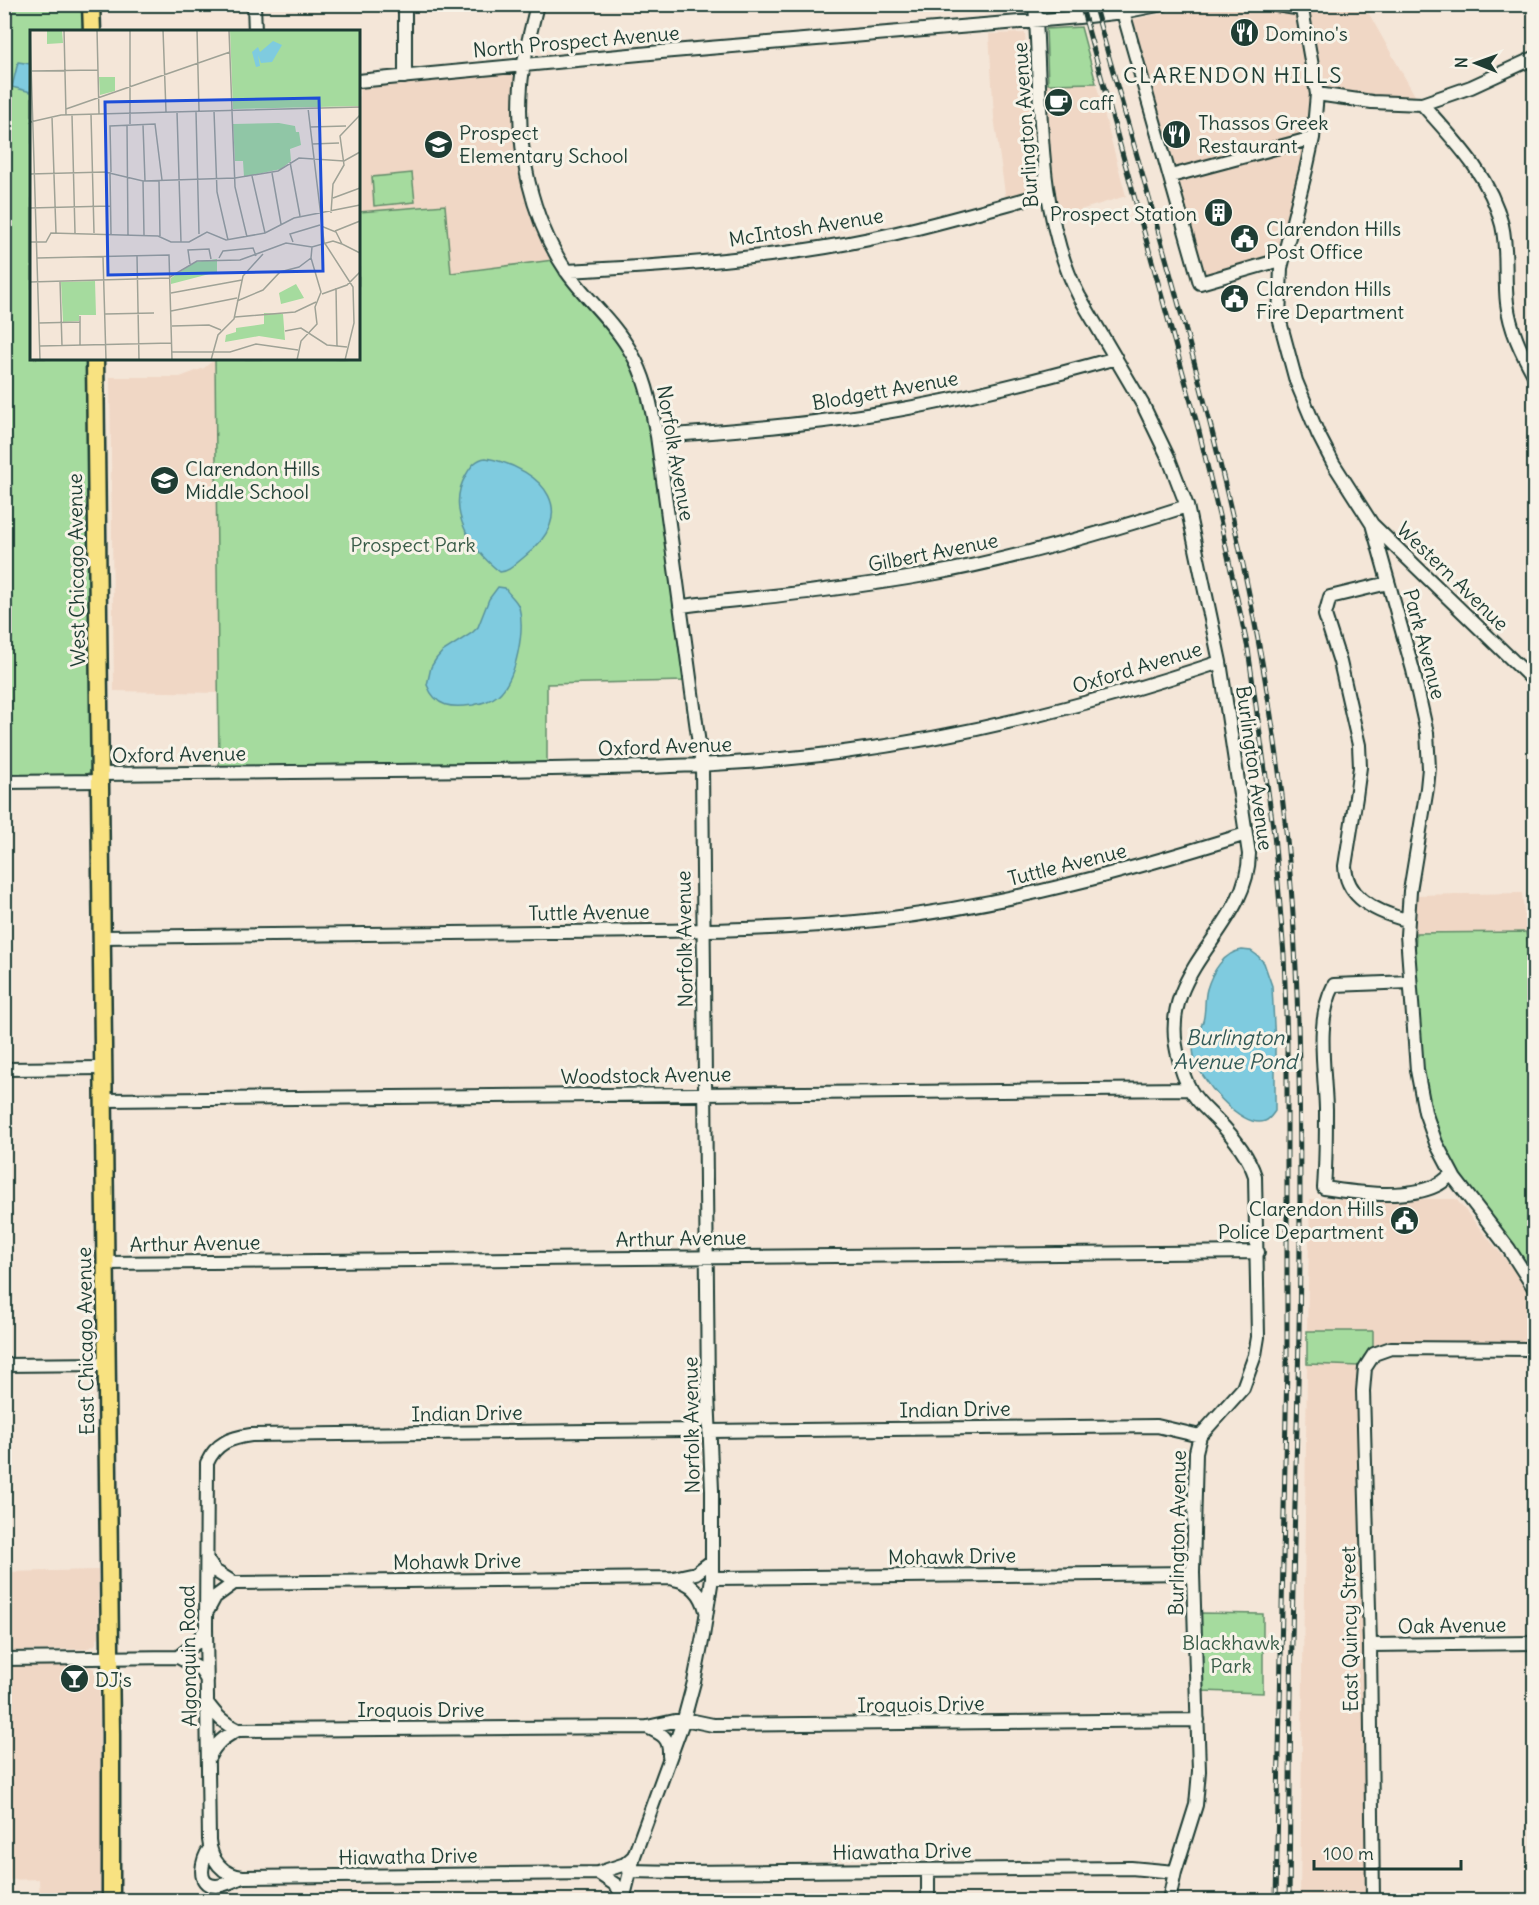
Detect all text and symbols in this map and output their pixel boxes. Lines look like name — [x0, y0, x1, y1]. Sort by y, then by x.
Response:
restaurant icon: Domino's — [1228, 17, 1260, 49]
street label: North Prospect Avenue — [472, 20, 680, 62]
place label: Domino's — [1265, 21, 1348, 46]
inset map — [30, 30, 360, 360]
north arrow — [1446, 33, 1506, 93]
street label: Burlington Avenue — [1007, 41, 1043, 209]
text: N — [1451, 57, 1471, 68]
district label: CLARENDON HILLS — [1123, 61, 1343, 89]
cafe icon: caff — [1042, 86, 1074, 118]
place label: caff — [1079, 90, 1114, 115]
place label: Thassos Greek Restaurant — [1198, 110, 1328, 158]
restaurant icon: Thassos Greek Restaurant — [1161, 118, 1193, 150]
place label: Prospect Elementary School — [459, 120, 628, 168]
school or university icon: Prospect Elementary School — [422, 128, 454, 160]
building icon: Prospect Station — [1202, 197, 1234, 229]
place label: Prospect Station — [1050, 201, 1197, 226]
street label: McIntosh Avenue — [727, 202, 885, 252]
place label: Clarendon Hills Post Office — [1266, 216, 1401, 264]
public building icon: Clarendon Hills Post Office — [1229, 223, 1261, 255]
place label: Clarendon Hills Fire Department — [1256, 276, 1404, 324]
public building icon: Clarendon Hills Fire Department — [1219, 283, 1251, 315]
street label: Blodgett Avenue — [810, 365, 960, 415]
street label: Norfolk Avenue — [652, 383, 700, 523]
place label: Clarendon Hills Middle School — [185, 456, 320, 504]
school or university icon: Clarendon Hills Middle School — [148, 464, 180, 496]
street label: West Chicago Avenue — [62, 473, 90, 667]
street label: Western Avenue — [1392, 516, 1514, 636]
street label: Gilbert Avenue — [866, 527, 1000, 577]
park label: Prospect Park — [350, 532, 476, 557]
street label: Park Avenue — [1398, 586, 1452, 702]
street label: Oxford Avenue — [1069, 635, 1205, 699]
street label: Burlington Avenue — [1231, 684, 1279, 852]
street label: Oxford Avenue — [597, 731, 733, 761]
street label: Oxford Avenue — [112, 740, 246, 768]
street label: Tuttle Avenue — [1005, 837, 1129, 891]
street label: Norfolk Avenue — [670, 870, 698, 1008]
street label: Tuttle Avenue — [528, 898, 650, 926]
water label: Burlington Avenue Pond — [1173, 1024, 1300, 1075]
street label: Woodstock Avenue — [560, 1061, 732, 1089]
place label: Clarendon Hills Police Department — [1218, 1196, 1384, 1244]
public building icon: Clarendon Hills Police Department — [1389, 1204, 1421, 1236]
street label: Arthur Avenue — [615, 1224, 747, 1252]
street label: Arthur Avenue — [129, 1229, 261, 1257]
street label: East Chicago Avenue — [71, 1247, 99, 1435]
street label: Norfolk Avenue — [677, 1356, 705, 1494]
street label: Indian Drive — [899, 1396, 1011, 1422]
street label: Indian Drive — [411, 1400, 523, 1426]
street label: Burlington Avenue — [1163, 1450, 1191, 1616]
street label: Mohawk Drive — [888, 1542, 1016, 1570]
street label: East Quincy Street — [1335, 1546, 1363, 1712]
street label: Mohawk Drive — [393, 1547, 521, 1575]
street label: Algonquin Road — [174, 1585, 202, 1727]
street label: Oak Avenue — [1397, 1612, 1507, 1638]
park label: Blackhawk Park — [1182, 1630, 1280, 1678]
bar icon: DJ's — [58, 1663, 90, 1695]
place label: DJ's — [95, 1667, 132, 1692]
street label: Iroquois Drive — [857, 1690, 985, 1718]
street label: Iroquois Drive — [357, 1697, 485, 1722]
scale bar — [1314, 1833, 1461, 1871]
street label: Hiawatha Drive — [832, 1837, 972, 1865]
street label: Hiawatha Drive — [338, 1842, 478, 1870]
text: 100 m — [1323, 1842, 1374, 1865]

